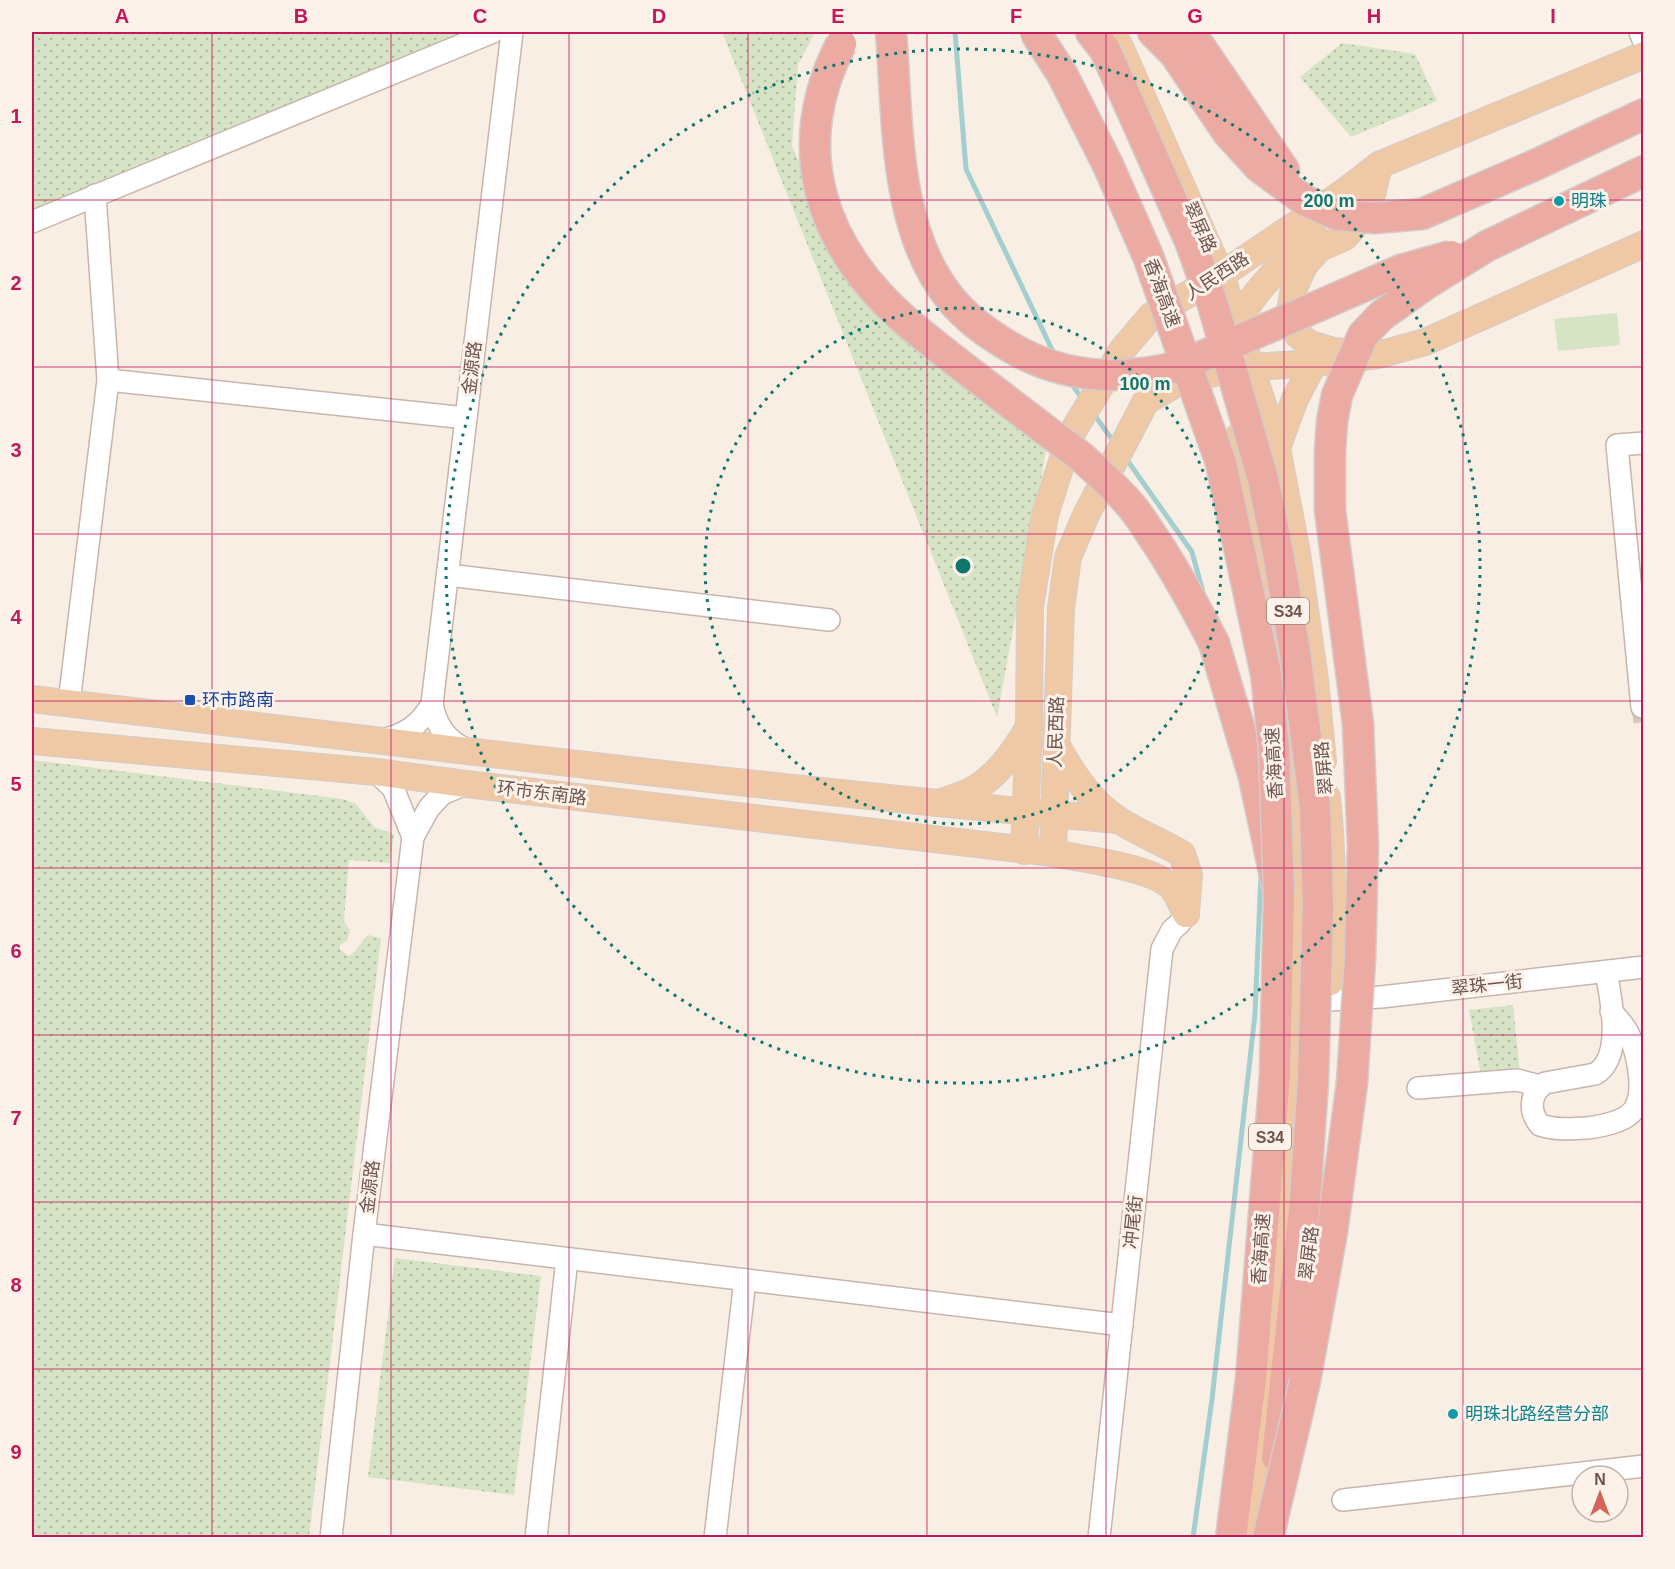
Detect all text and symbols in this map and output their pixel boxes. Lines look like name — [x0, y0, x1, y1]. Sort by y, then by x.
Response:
text: A — [115, 5, 129, 27]
text: B — [294, 5, 308, 27]
text: C — [473, 5, 487, 27]
text: D — [652, 5, 666, 27]
text: E — [831, 5, 845, 27]
text: F — [1010, 5, 1022, 27]
text: G — [1187, 5, 1203, 27]
text: H — [1367, 5, 1381, 27]
text: I — [1550, 5, 1556, 27]
text: 1 — [10, 105, 22, 127]
text: 200 m — [1303, 191, 1355, 211]
place label: 明珠 — [1571, 191, 1607, 211]
marker: 明珠 — [1552, 194, 1566, 208]
street label: 翠屏路 — [1180, 198, 1220, 256]
street label: 人民西路 — [1181, 248, 1253, 304]
street label: 香海高速 — [1140, 256, 1184, 330]
text: 2 — [10, 272, 22, 294]
street label: 金源路 — [459, 340, 485, 396]
text: 100 m — [1119, 374, 1171, 394]
text: 3 — [10, 439, 22, 461]
centre of rings — [953, 556, 973, 576]
road number: S34 — [1267, 598, 1309, 624]
text: 4 — [10, 606, 22, 628]
place label: 环市路南 — [202, 690, 274, 710]
marker: 环市路南 — [183, 693, 197, 707]
street label: 人民西路 — [1045, 696, 1067, 768]
street label: 香海高速 — [1262, 727, 1286, 799]
street label: 翠屏路 — [1311, 740, 1337, 796]
text: 5 — [10, 773, 22, 795]
street label: 环市东南路 — [496, 778, 588, 808]
text: 6 — [10, 940, 22, 962]
street label: 翠珠一街 — [1450, 971, 1524, 999]
text: 7 — [10, 1107, 22, 1129]
road number: S34 — [1249, 1124, 1291, 1150]
street label: 金源路 — [357, 1159, 383, 1215]
street label: 冲尾街 — [1120, 1194, 1146, 1250]
street label: 香海高速 — [1249, 1212, 1273, 1286]
street label: 翠屏路 — [1296, 1225, 1322, 1281]
text: 8 — [10, 1274, 22, 1296]
place label: 明珠北路经营分部 — [1465, 1404, 1609, 1424]
marker: 明珠北路经营分部 — [1446, 1407, 1460, 1421]
text: 9 — [10, 1441, 22, 1463]
north arrow — [1570, 1464, 1630, 1524]
text: N — [1594, 1471, 1606, 1488]

